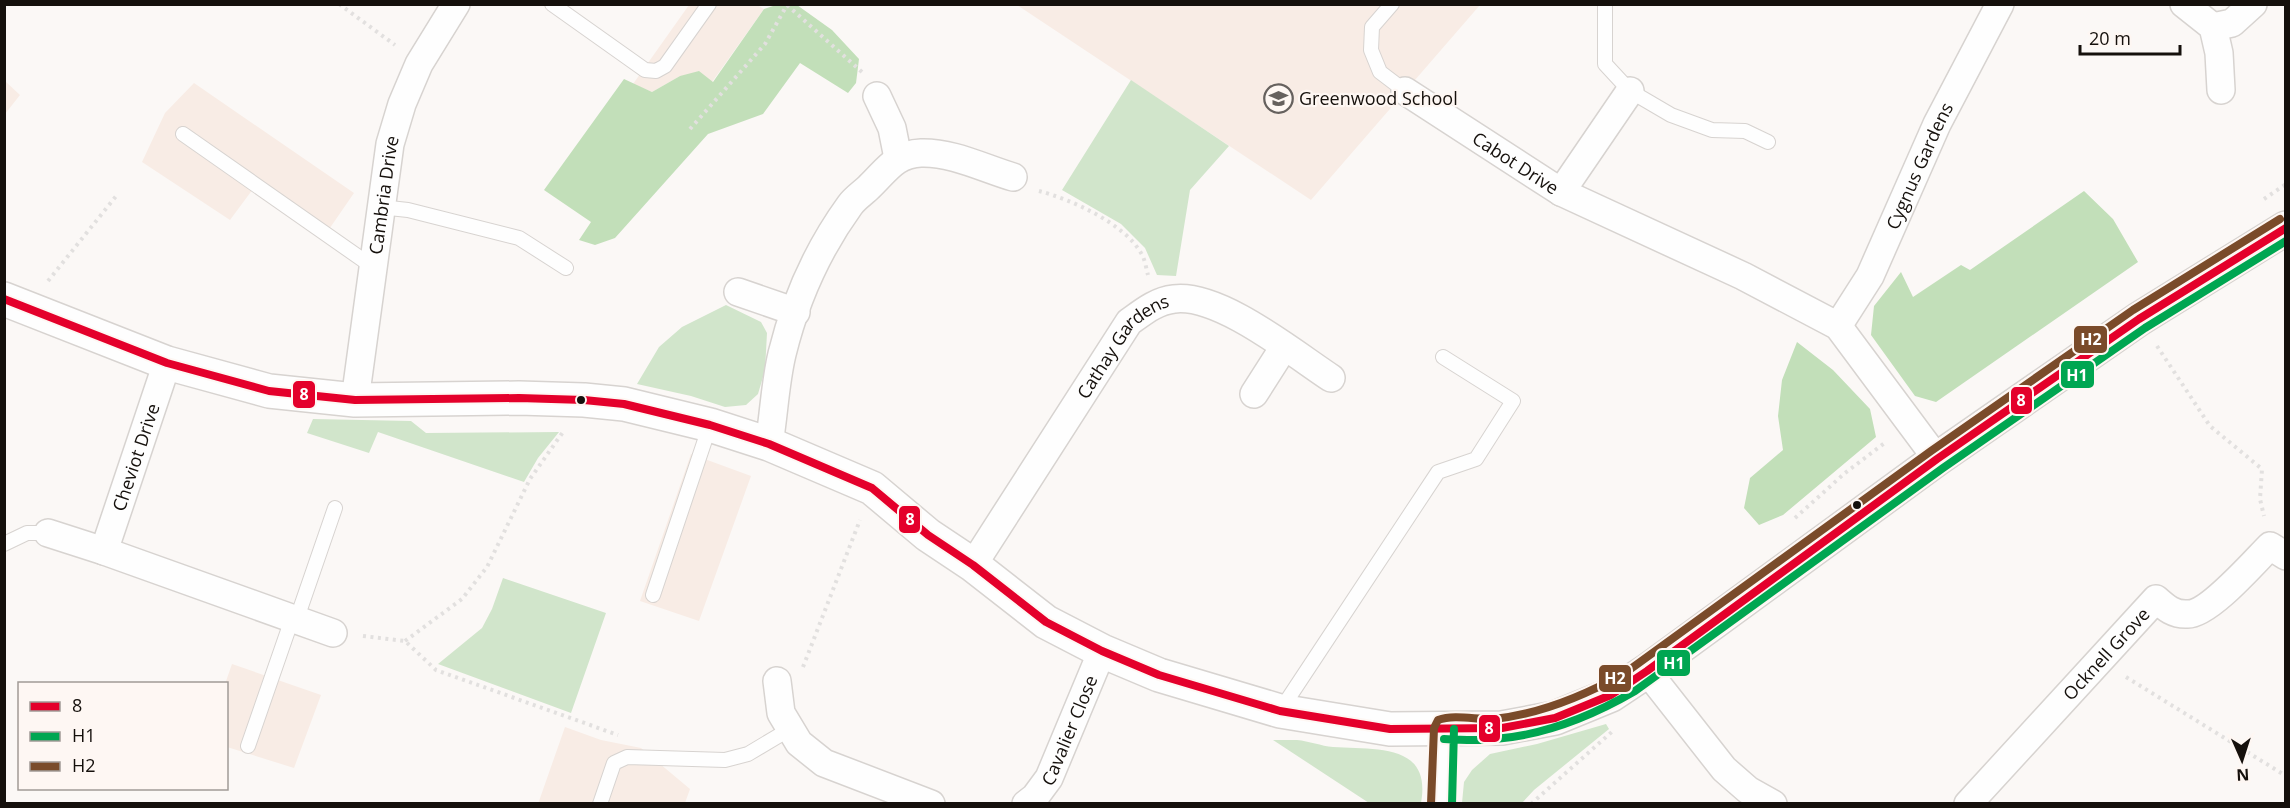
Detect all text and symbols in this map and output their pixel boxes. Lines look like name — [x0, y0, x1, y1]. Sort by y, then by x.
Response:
scale bar — [2080, 18, 2180, 56]
text: 20 m — [2089, 26, 2131, 50]
school or university icon: Greenwood School — [1262, 82, 1294, 114]
place label: Greenwood School — [1299, 86, 1458, 110]
street label: Cygnus Gardens — [1880, 98, 1958, 233]
street label: Cabot Drive — [1468, 126, 1564, 200]
street label: Cambria Drive — [363, 132, 404, 256]
street label: Cathay Gardens — [1071, 288, 1172, 403]
line badge: H2 — [2073, 325, 2108, 354]
text: H2 — [2080, 328, 2102, 350]
line badge: H1 — [2060, 360, 2095, 389]
text: H1 — [2066, 364, 2088, 386]
line badge: 8 — [292, 380, 316, 409]
text: 8 — [299, 383, 309, 405]
line badge: 8 — [2010, 386, 2033, 415]
text: 8 — [2016, 389, 2026, 411]
unlabelled marker — [575, 394, 587, 406]
street label: Cheviot Drive — [106, 400, 165, 514]
unlabelled marker — [1851, 499, 1863, 511]
line badge: 8 — [898, 505, 921, 534]
text: 8 — [905, 508, 915, 530]
street label: Ocknell Grove — [2057, 602, 2154, 705]
line badge: H1 — [1656, 649, 1691, 677]
text: H1 — [1663, 652, 1685, 674]
line badge: H2 — [1598, 664, 1632, 693]
text: H2 — [1604, 667, 1626, 689]
street label: Cavalier Close — [1035, 671, 1103, 790]
legend — [18, 682, 228, 790]
text: 8 — [72, 693, 82, 717]
line badge: 8 — [1478, 714, 1501, 743]
text: 8 — [1484, 717, 1494, 739]
text: H1 — [72, 723, 96, 747]
north arrow — [2212, 730, 2272, 790]
text: H2 — [72, 753, 96, 777]
text: N — [2236, 764, 2250, 786]

